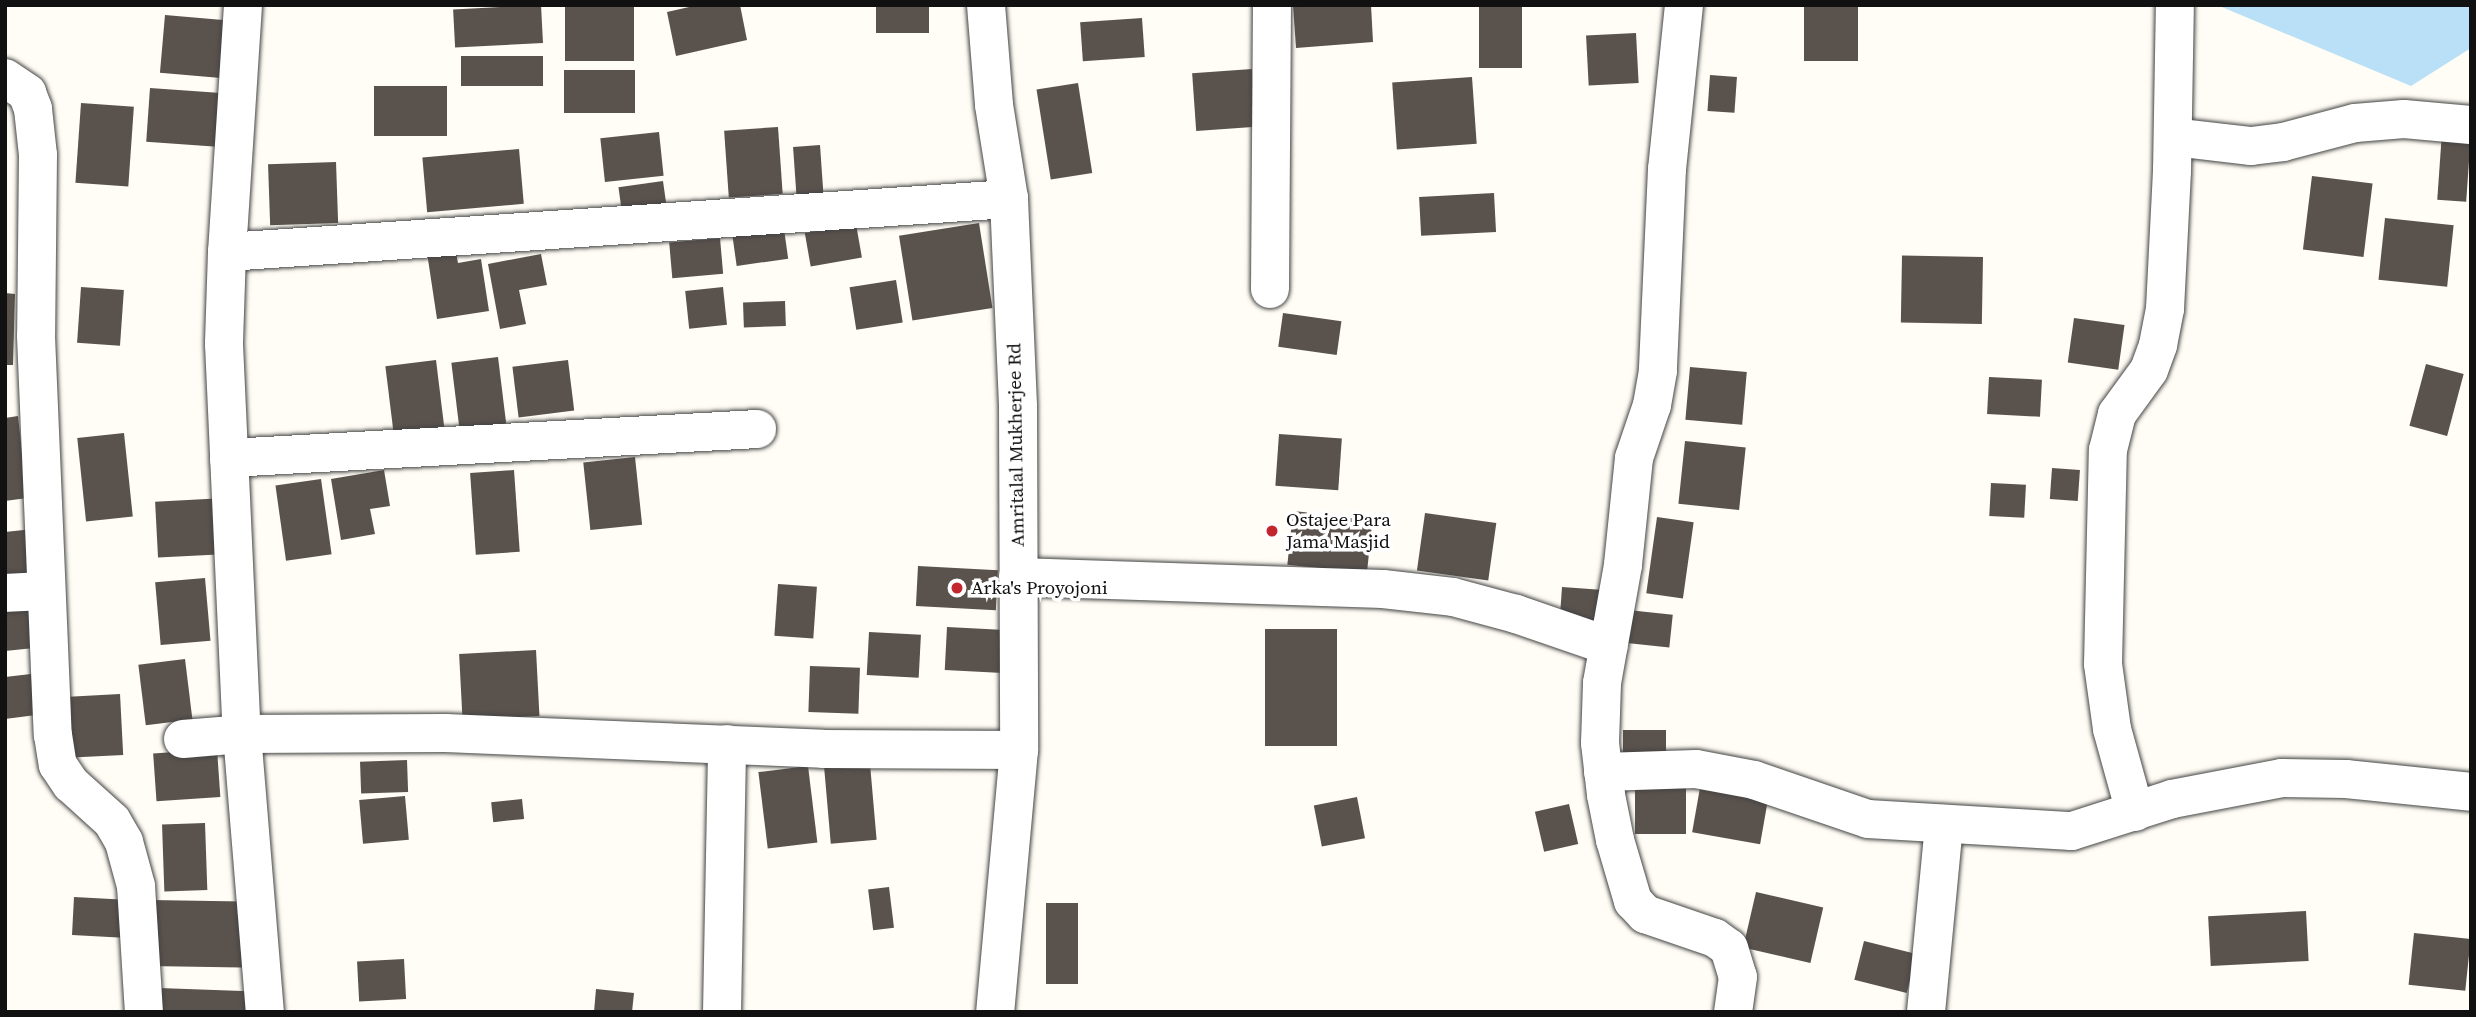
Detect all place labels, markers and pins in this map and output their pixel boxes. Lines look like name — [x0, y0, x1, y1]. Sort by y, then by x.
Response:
place label: Ostajee Para Jama Masjid — [1286, 509, 1391, 553]
marker: Ostajee Para Jama Masjid — [1264, 523, 1280, 539]
place label: Arka's Proyojoni — [971, 577, 1108, 599]
marker: Arka's Proyojoni — [949, 580, 965, 596]

